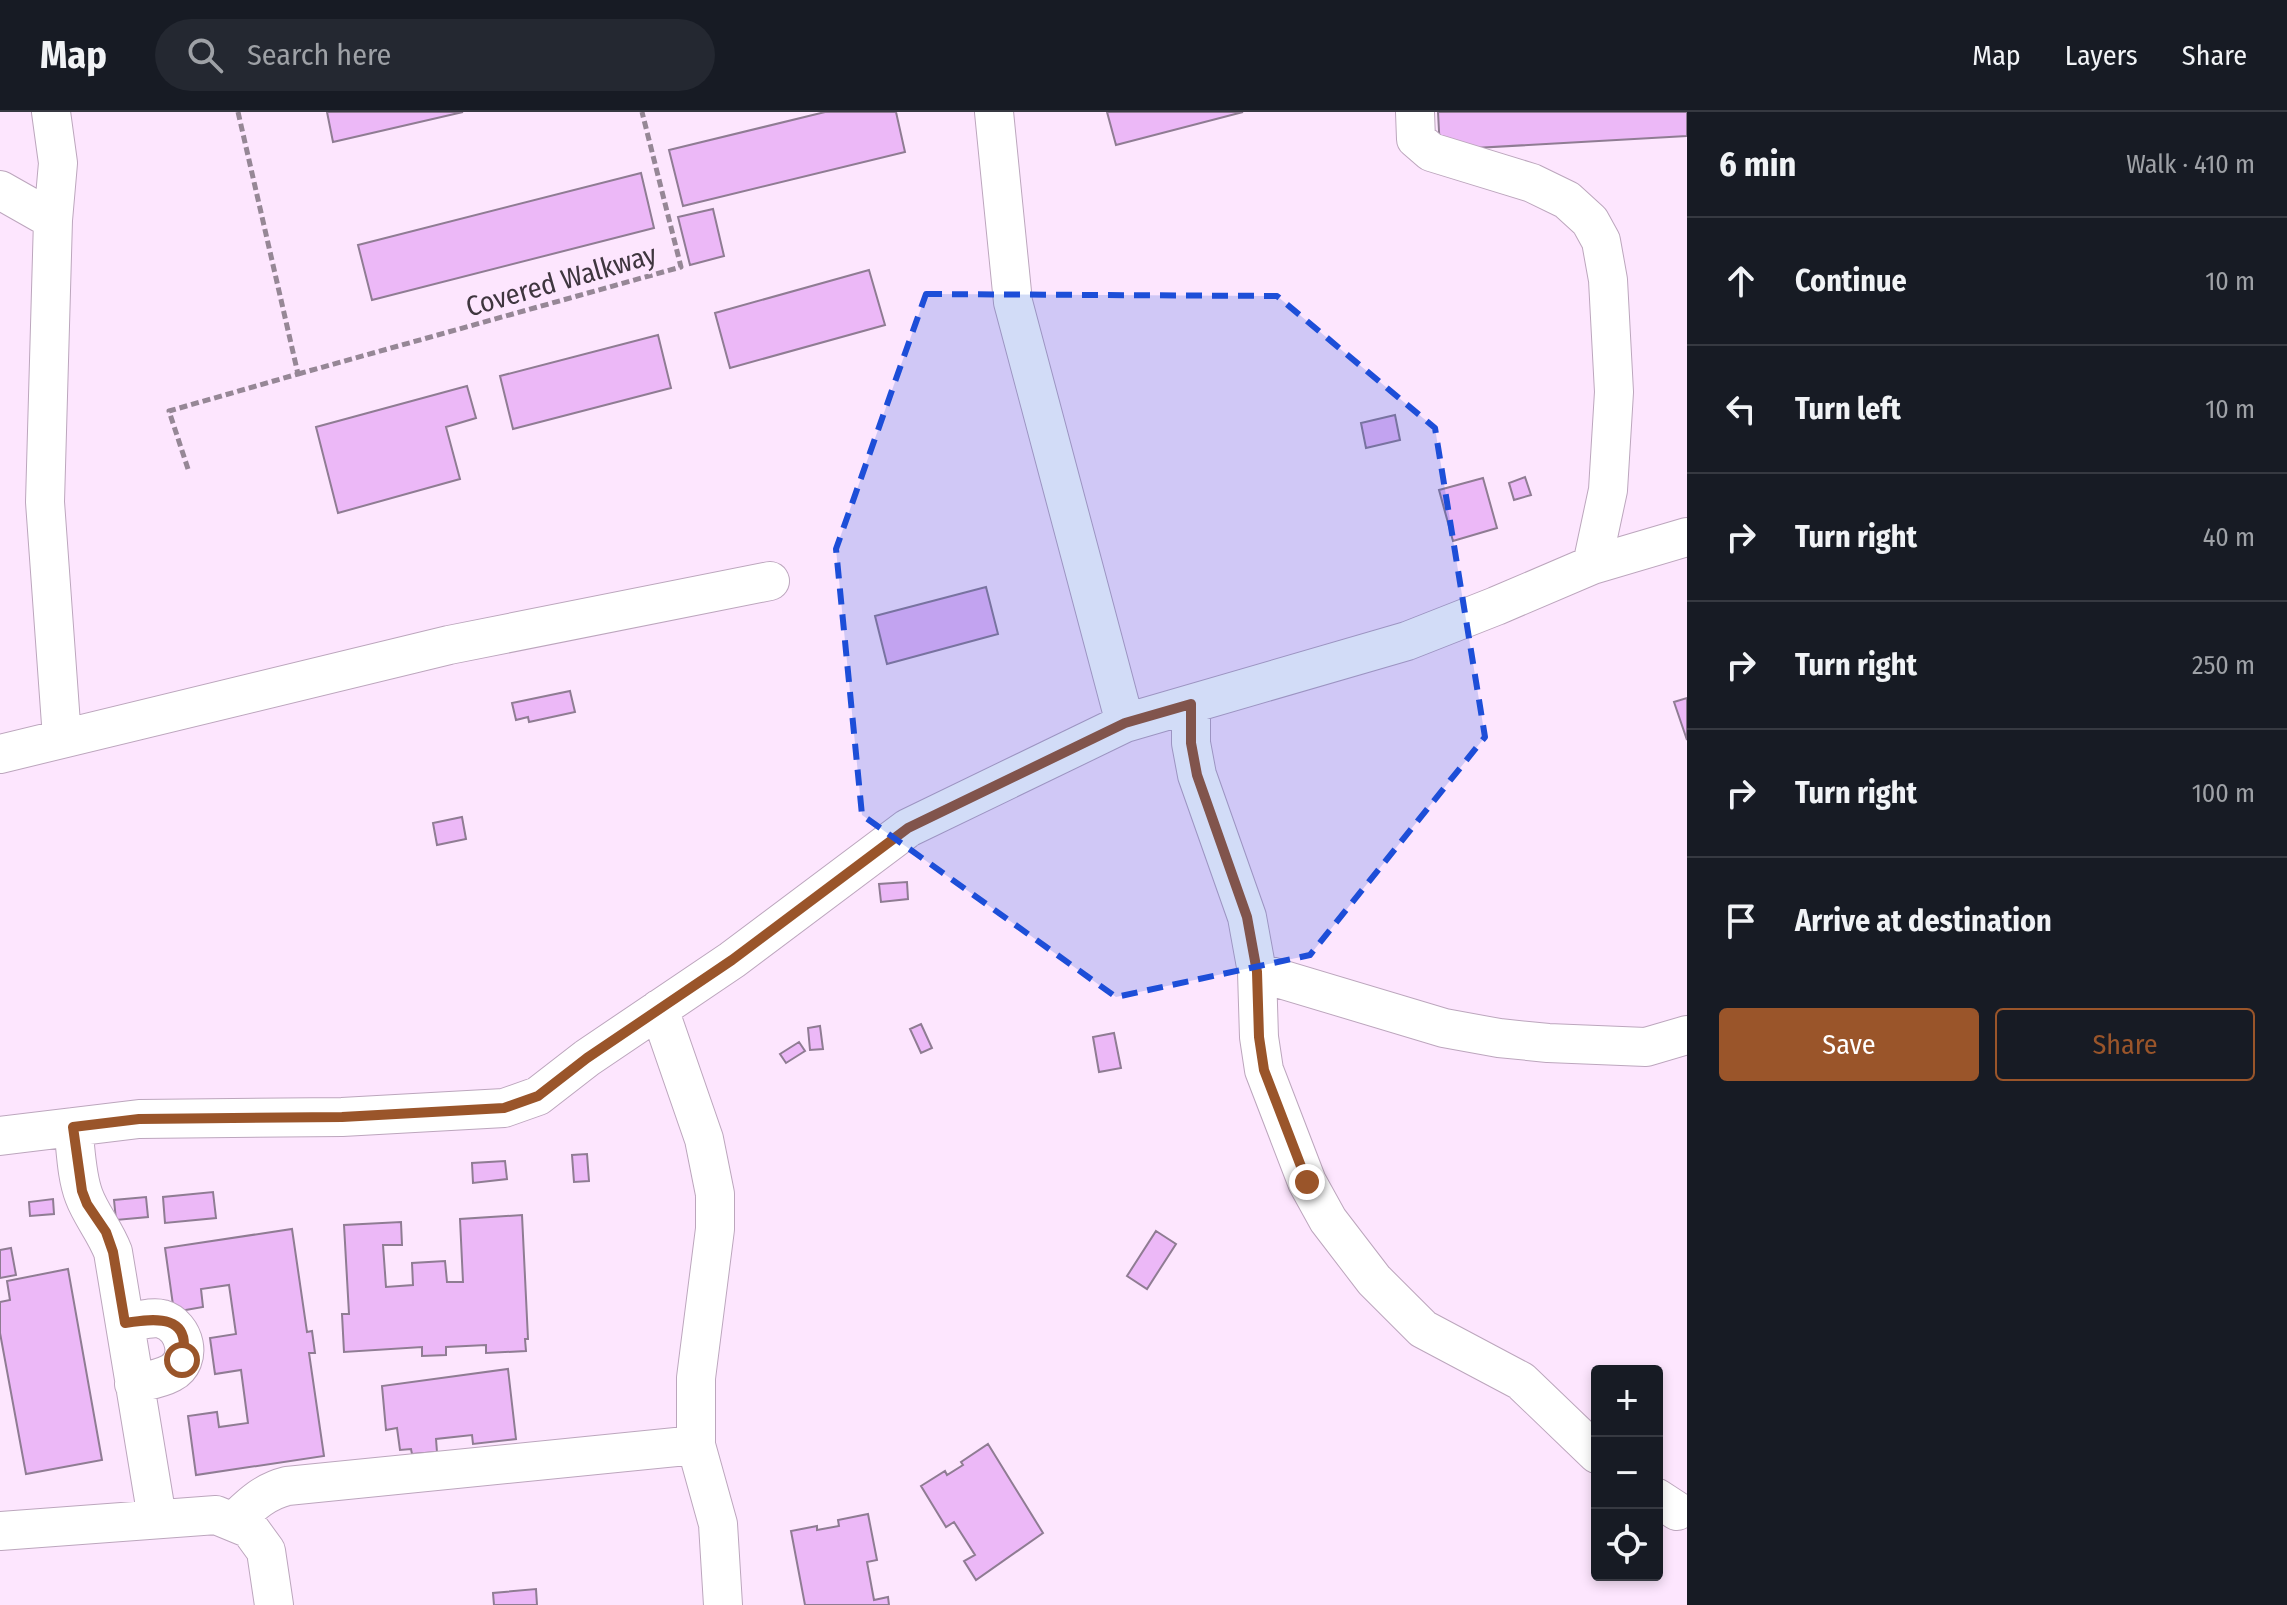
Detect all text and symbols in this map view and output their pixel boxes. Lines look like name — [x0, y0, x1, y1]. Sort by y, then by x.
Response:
search box — [155, 19, 715, 91]
text: Map — [40, 32, 107, 78]
icon: search — [183, 33, 227, 77]
text: Search here — [247, 37, 391, 73]
text: Map — [1972, 39, 2021, 72]
text: Layers — [2065, 39, 2138, 72]
text: Share — [2182, 39, 2247, 72]
text: 6 min — [1719, 144, 1796, 185]
text: Walk · 410 m — [2126, 149, 2255, 180]
street label: Covered Walkway — [462, 237, 661, 323]
icon: ahead — [1719, 259, 1763, 303]
text: Continue — [1795, 263, 1907, 299]
text: 10 m — [2205, 266, 2255, 297]
icon: left — [1719, 387, 1763, 431]
text: Turn left — [1795, 391, 1901, 427]
text: 10 m — [2205, 394, 2255, 425]
icon: right — [1719, 515, 1763, 559]
text: Turn right — [1795, 519, 1917, 555]
text: 40 m — [2203, 522, 2255, 553]
icon: right — [1719, 643, 1763, 687]
text: Turn right — [1795, 647, 1917, 683]
text: 250 m — [2192, 650, 2255, 681]
icon: right — [1719, 771, 1763, 815]
text: Turn right — [1795, 775, 1917, 811]
text: 100 m — [2192, 778, 2255, 809]
icon: arrive — [1719, 899, 1763, 943]
text: Arrive at destination — [1795, 903, 2052, 939]
button: Save — [1719, 1008, 1979, 1081]
button: Share — [1995, 1008, 2255, 1081]
route end — [1289, 1164, 1325, 1200]
route start — [164, 1342, 200, 1378]
map controls — [1591, 1365, 1663, 1581]
button: + — [1591, 1365, 1663, 1437]
button: − — [1591, 1437, 1663, 1509]
button: locate — [1591, 1509, 1663, 1581]

